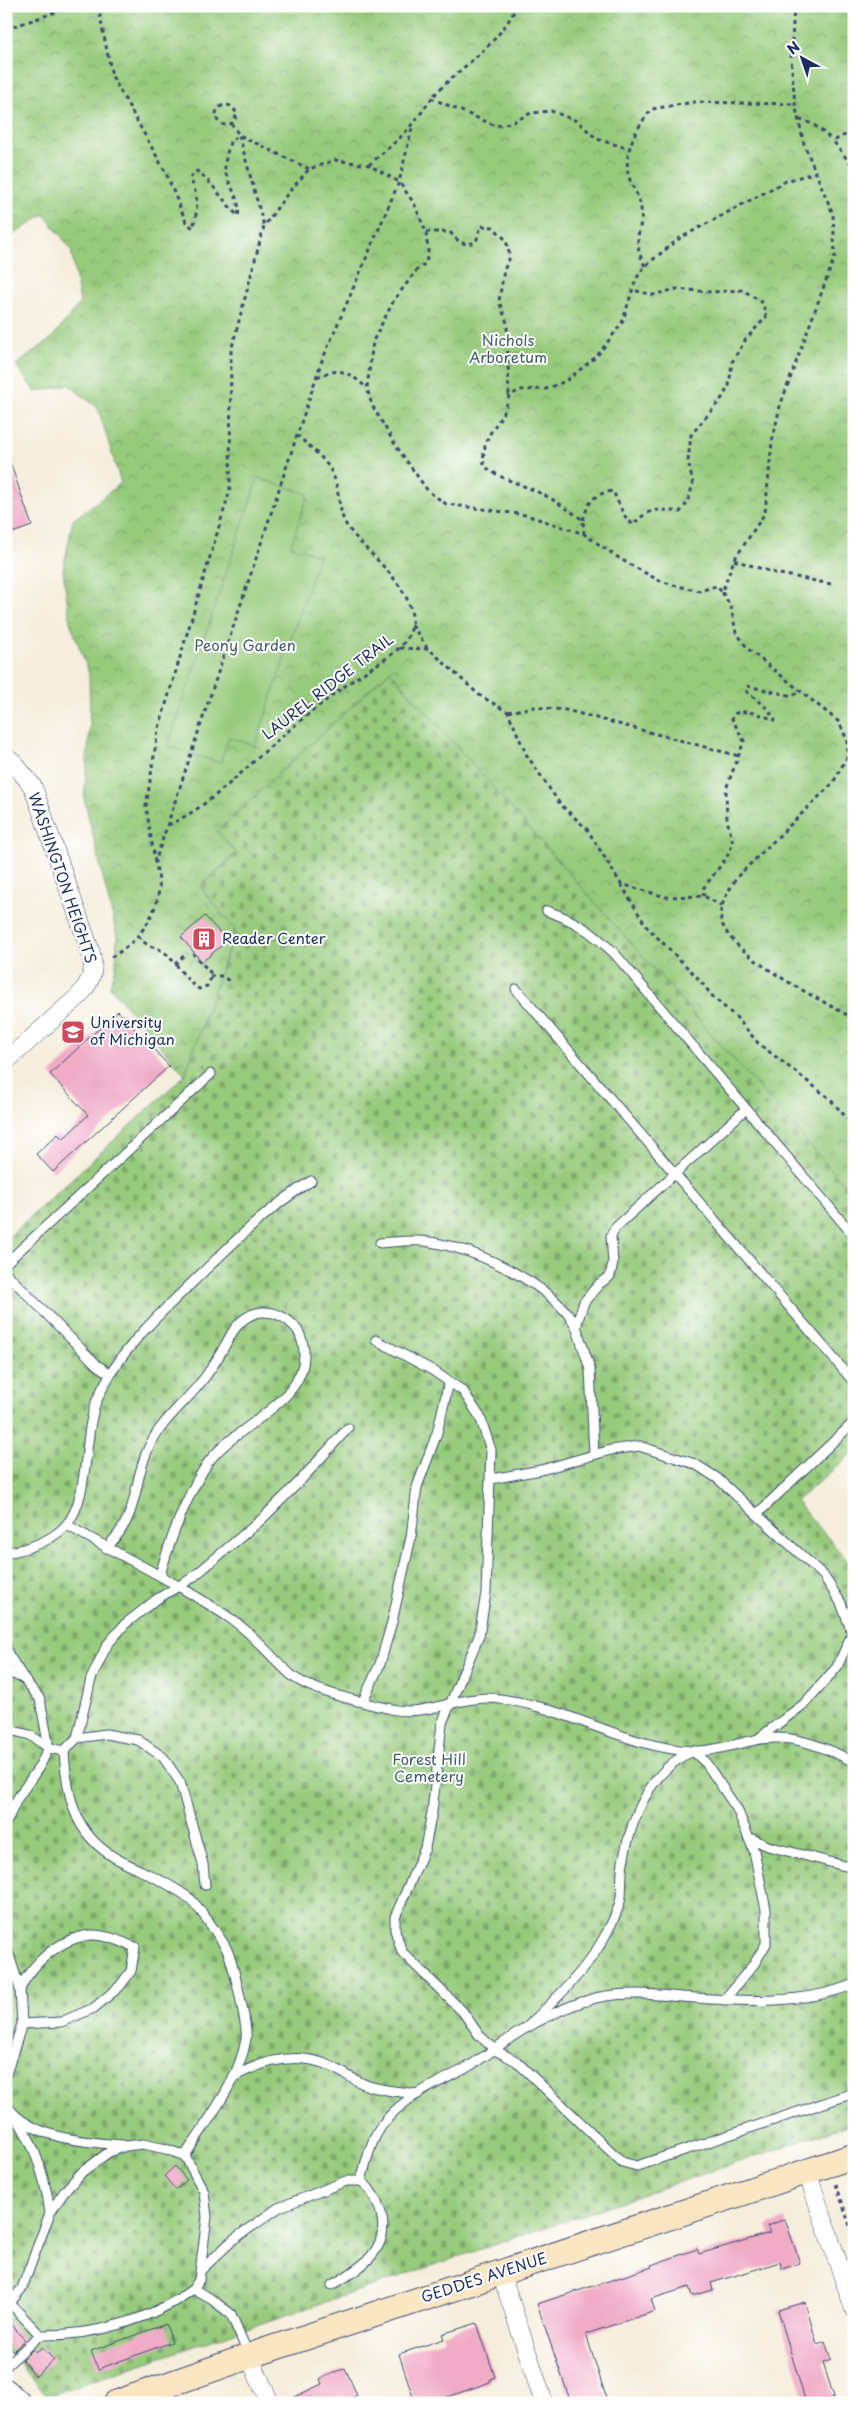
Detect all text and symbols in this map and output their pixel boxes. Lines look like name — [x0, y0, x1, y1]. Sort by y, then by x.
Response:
north arrow — [778, 32, 828, 82]
text: N — [782, 36, 804, 59]
park label: Nichols Arboretum — [469, 328, 547, 368]
street label: LAUREL RIDGE TRAIL — [257, 627, 398, 744]
park label: Peony Garden — [194, 633, 296, 656]
street label: WASHINGTON HEIGHTS — [23, 789, 104, 966]
building icon: Reader Center — [191, 926, 217, 952]
place label: Reader Center — [222, 926, 326, 949]
place label: University of Michigan — [90, 1010, 175, 1050]
school or university icon: University of Michigan — [60, 1019, 86, 1045]
park label: Forest Hill Cemetery — [392, 1747, 466, 1787]
street label: GEDDES AVENUE — [418, 2245, 550, 2308]

